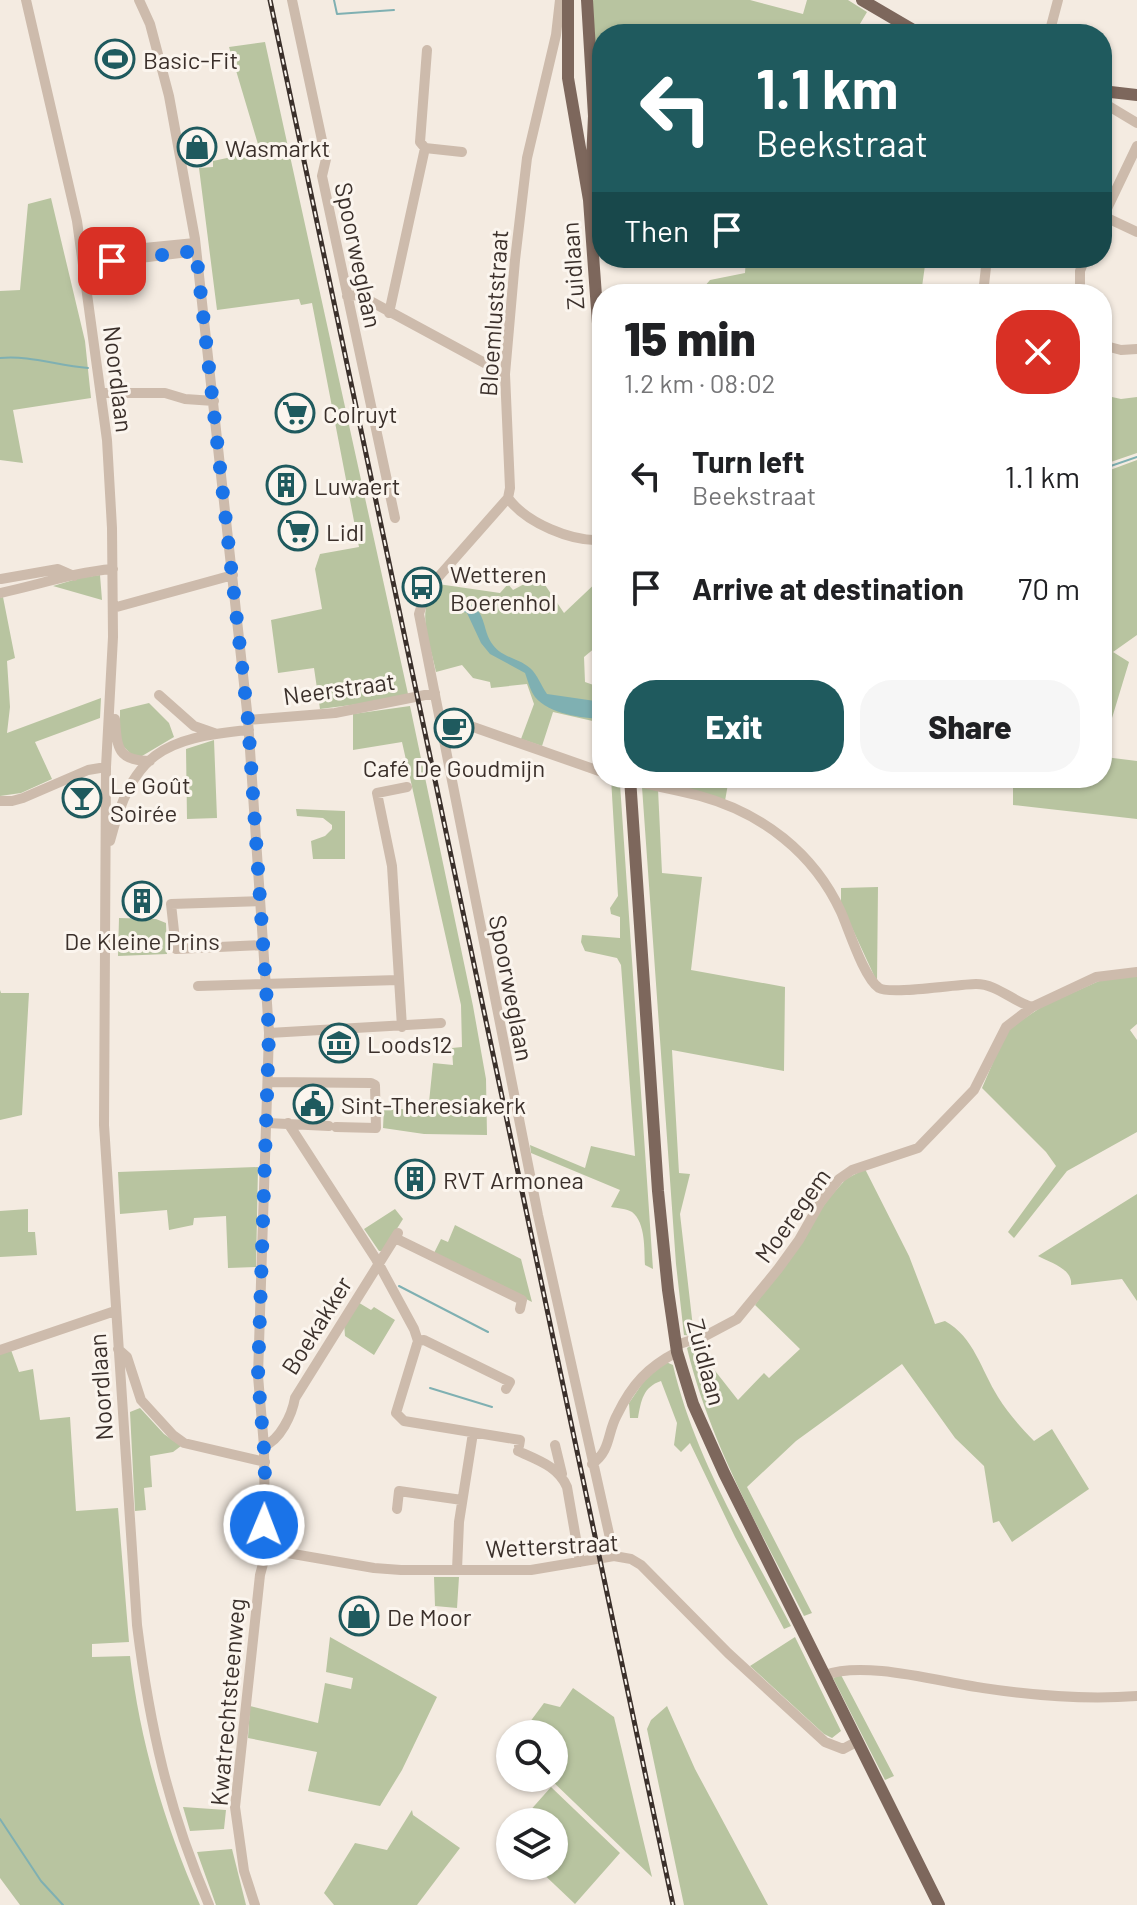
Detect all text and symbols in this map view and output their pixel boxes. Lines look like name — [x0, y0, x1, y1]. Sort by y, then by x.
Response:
sports icon: Basic-Fit — [94, 38, 136, 80]
place label: Basic-Fit — [143, 45, 238, 74]
text: 1.1 km — [756, 53, 899, 120]
icon: left — [624, 56, 728, 160]
text: Beekstraat — [756, 121, 928, 164]
shop icon: Wasmarkt — [176, 126, 218, 168]
place label: Wasmarkt — [225, 133, 330, 162]
street label: Spoorweglaan — [329, 180, 389, 330]
icon: arrive — [705, 208, 749, 252]
text: Then — [624, 212, 689, 248]
street label: Zuidlaan — [554, 221, 590, 311]
pin — [78, 227, 146, 295]
street label: Bloemluststraat — [473, 229, 513, 397]
icon: arrive — [90, 239, 134, 283]
text: 15 min — [624, 308, 756, 366]
button: close — [996, 310, 1080, 394]
street label: Noordlaan — [98, 324, 140, 434]
text: 1.2 km · 08:02 — [624, 367, 776, 398]
supermarket icon: Colruyt — [274, 392, 316, 434]
place label: Colruyt — [323, 399, 398, 428]
text: Turn left — [692, 443, 805, 479]
icon: left — [624, 454, 668, 498]
text: 1.1 km — [1005, 458, 1080, 494]
building icon: Luwaert — [265, 464, 307, 506]
place label: Luwaert — [314, 471, 400, 500]
text: Beekstraat — [692, 479, 816, 510]
supermarket icon: Lidl — [277, 510, 319, 552]
place label: Lidl — [326, 517, 364, 546]
place label: Wetteren Boerenhol — [450, 559, 557, 616]
bus stop icon: Wetteren Boerenhol — [401, 566, 443, 608]
icon: arrive — [624, 566, 668, 610]
text: Arrive at destination — [692, 570, 964, 606]
text: 70 m — [1018, 570, 1080, 606]
street label: Neerstraat — [281, 666, 397, 710]
button: Exit — [624, 680, 844, 772]
button: Share — [860, 680, 1080, 772]
cafe icon: Café De Goudmijn — [433, 707, 475, 749]
place label: Café De Goudmijn — [363, 753, 545, 782]
place label: Le Goût Soirée — [110, 770, 191, 827]
bar icon: Le Goût Soirée — [61, 777, 103, 819]
building icon: De Kleine Prins — [121, 880, 163, 922]
street label: Spoorweglaan — [484, 913, 540, 1063]
place label: De Kleine Prins — [64, 926, 220, 955]
museum icon: Loods12 — [318, 1022, 360, 1064]
place label: Loods12 — [367, 1029, 453, 1058]
public building icon: Sint-Theresiakerk — [292, 1083, 334, 1125]
place label: Sint-Theresiakerk — [341, 1090, 526, 1119]
building icon: RVT Armonea — [394, 1158, 436, 1200]
street label: Moeregem — [748, 1162, 836, 1268]
place label: RVT Armonea — [443, 1165, 584, 1194]
street label: Boekakker — [275, 1270, 358, 1379]
street label: Zuidlaan — [682, 1316, 732, 1408]
street label: Noordlaan — [82, 1333, 118, 1441]
position arrow — [222, 1483, 306, 1567]
street label: Wetterstraat — [485, 1527, 619, 1563]
shop icon: De Moor — [338, 1595, 380, 1637]
street label: Kwatrechtsteenweg — [203, 1597, 251, 1807]
place label: De Moor — [387, 1602, 472, 1631]
map controls — [496, 1720, 568, 1880]
button: search — [496, 1720, 568, 1792]
button: layers — [496, 1808, 568, 1880]

